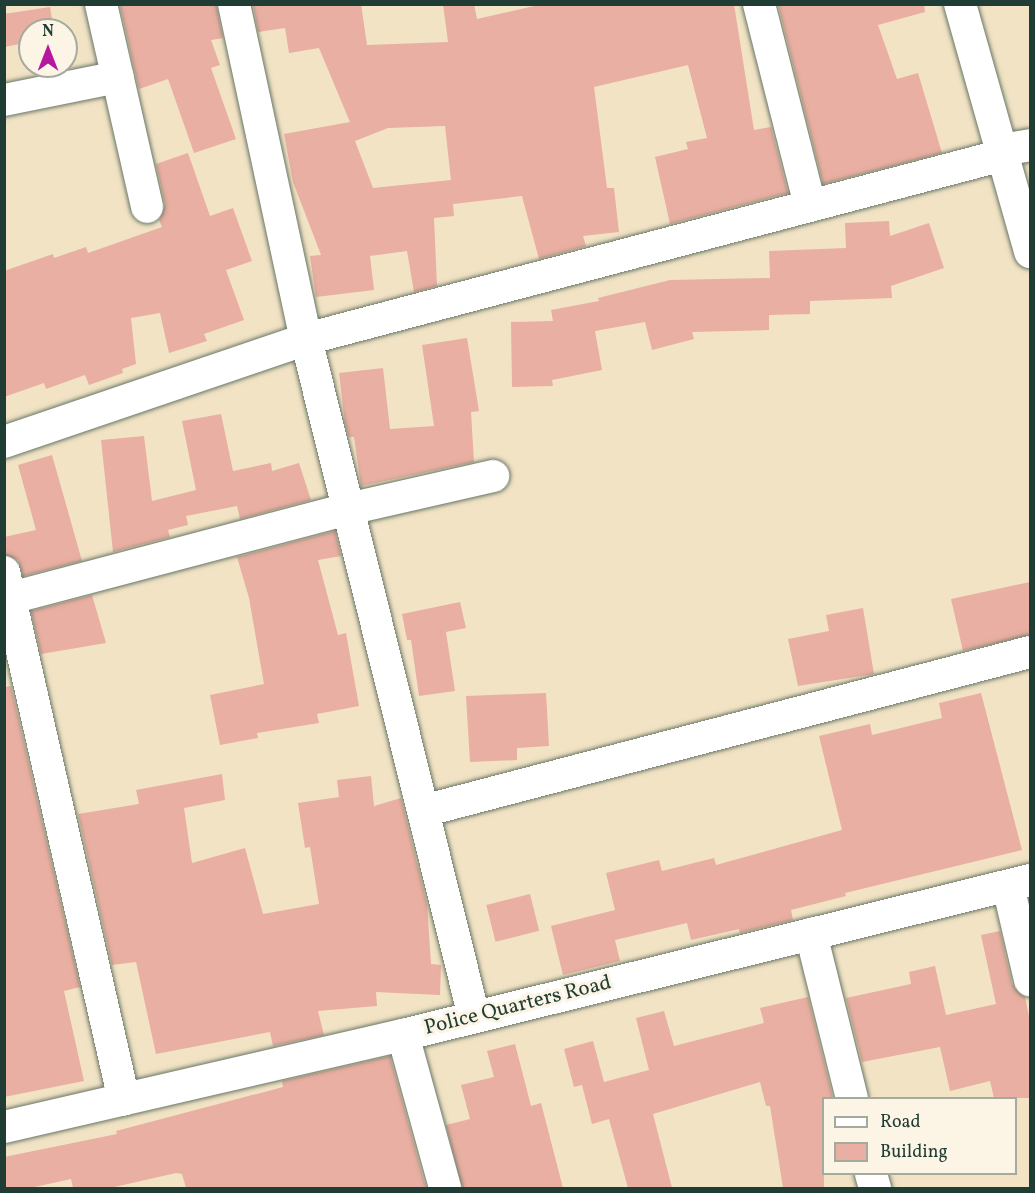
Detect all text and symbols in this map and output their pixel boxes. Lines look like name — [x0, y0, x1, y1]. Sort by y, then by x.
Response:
north arrow — [18, 18, 78, 78]
text: N — [42, 21, 54, 43]
street label: Police Quarters Road — [422, 971, 614, 1041]
legend — [822, 1097, 1017, 1175]
text: Road — [880, 1110, 921, 1135]
text: Building — [880, 1140, 948, 1165]

